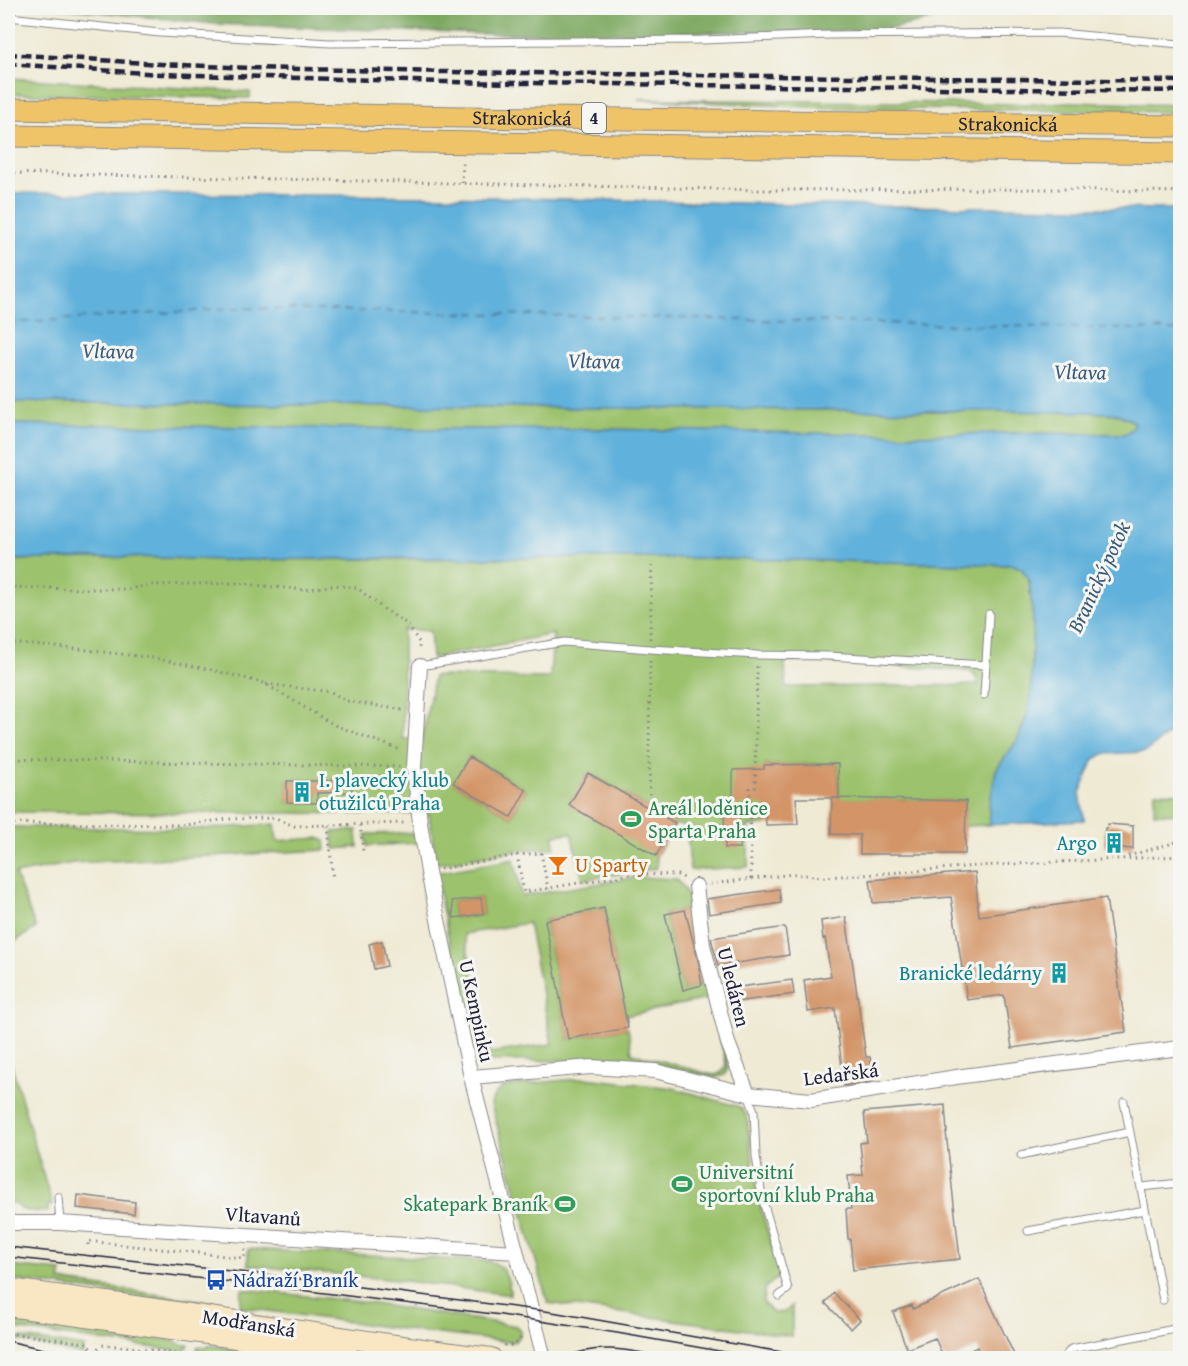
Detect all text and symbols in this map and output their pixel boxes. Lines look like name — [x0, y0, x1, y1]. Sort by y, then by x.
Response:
street label: Strakonická — [472, 102, 572, 132]
road number: 4 — [582, 103, 606, 133]
street label: Strakonická — [958, 108, 1058, 138]
water label: Vltava — [81, 335, 135, 366]
water label: Vltava — [567, 345, 621, 376]
water label: Vltava — [1053, 356, 1107, 387]
water label: Branický potok — [1059, 516, 1138, 638]
place label: I. plavecký klub otužilců Praha — [319, 765, 449, 817]
building icon: I. plavecký klub otužilců Praha — [290, 780, 314, 804]
place label: Areál loděnice Sparta Praha — [648, 793, 768, 845]
sports icon: Areál loděnice Sparta Praha — [619, 807, 643, 831]
place label: Argo — [1056, 828, 1097, 857]
building icon: Argo — [1102, 831, 1126, 855]
place label: U Sparty — [575, 850, 648, 879]
bar icon: U Sparty — [546, 853, 570, 877]
street label: U ledáren — [711, 944, 758, 1030]
street label: U Kempinku — [453, 957, 502, 1065]
place label: Branické ledárny — [899, 958, 1042, 987]
building icon: Branické ledárny — [1047, 961, 1071, 985]
street label: Ledařská — [802, 1054, 880, 1092]
place label: Universitní sportovní klub Praha — [699, 1157, 875, 1209]
sports icon: Universitní sportovní klub Praha — [670, 1172, 694, 1196]
place label: Skatepark Braník — [403, 1189, 549, 1218]
sports icon: Skatepark Braník — [553, 1192, 577, 1216]
street label: Vltavanů — [224, 1198, 302, 1233]
place label: Nádraží Braník — [233, 1265, 359, 1294]
bus stop icon: Nádraží Braník — [204, 1268, 228, 1292]
street label: Modřanská — [201, 1301, 298, 1344]

